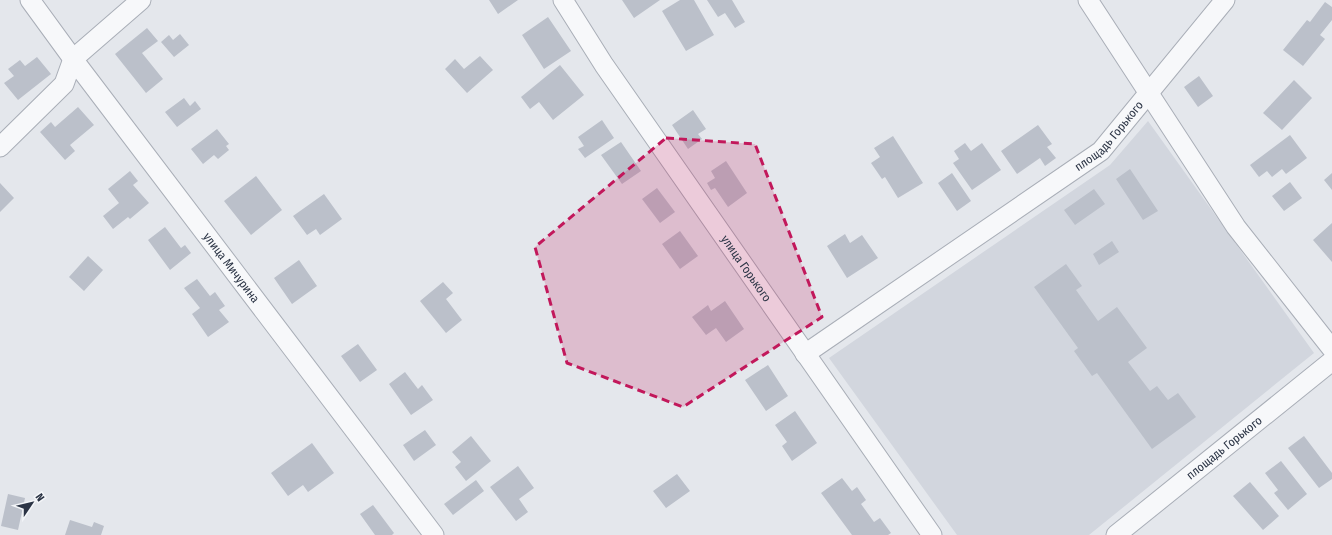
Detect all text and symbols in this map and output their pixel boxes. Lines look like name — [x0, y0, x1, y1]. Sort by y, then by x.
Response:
street label: площадь Горького — [1072, 98, 1146, 174]
street label: улица Мичурина — [200, 230, 262, 306]
street label: улица Горького — [718, 232, 774, 305]
street label: площадь Горького — [1184, 413, 1265, 482]
north arrow — [12, 483, 52, 523]
text: N — [33, 491, 47, 504]

